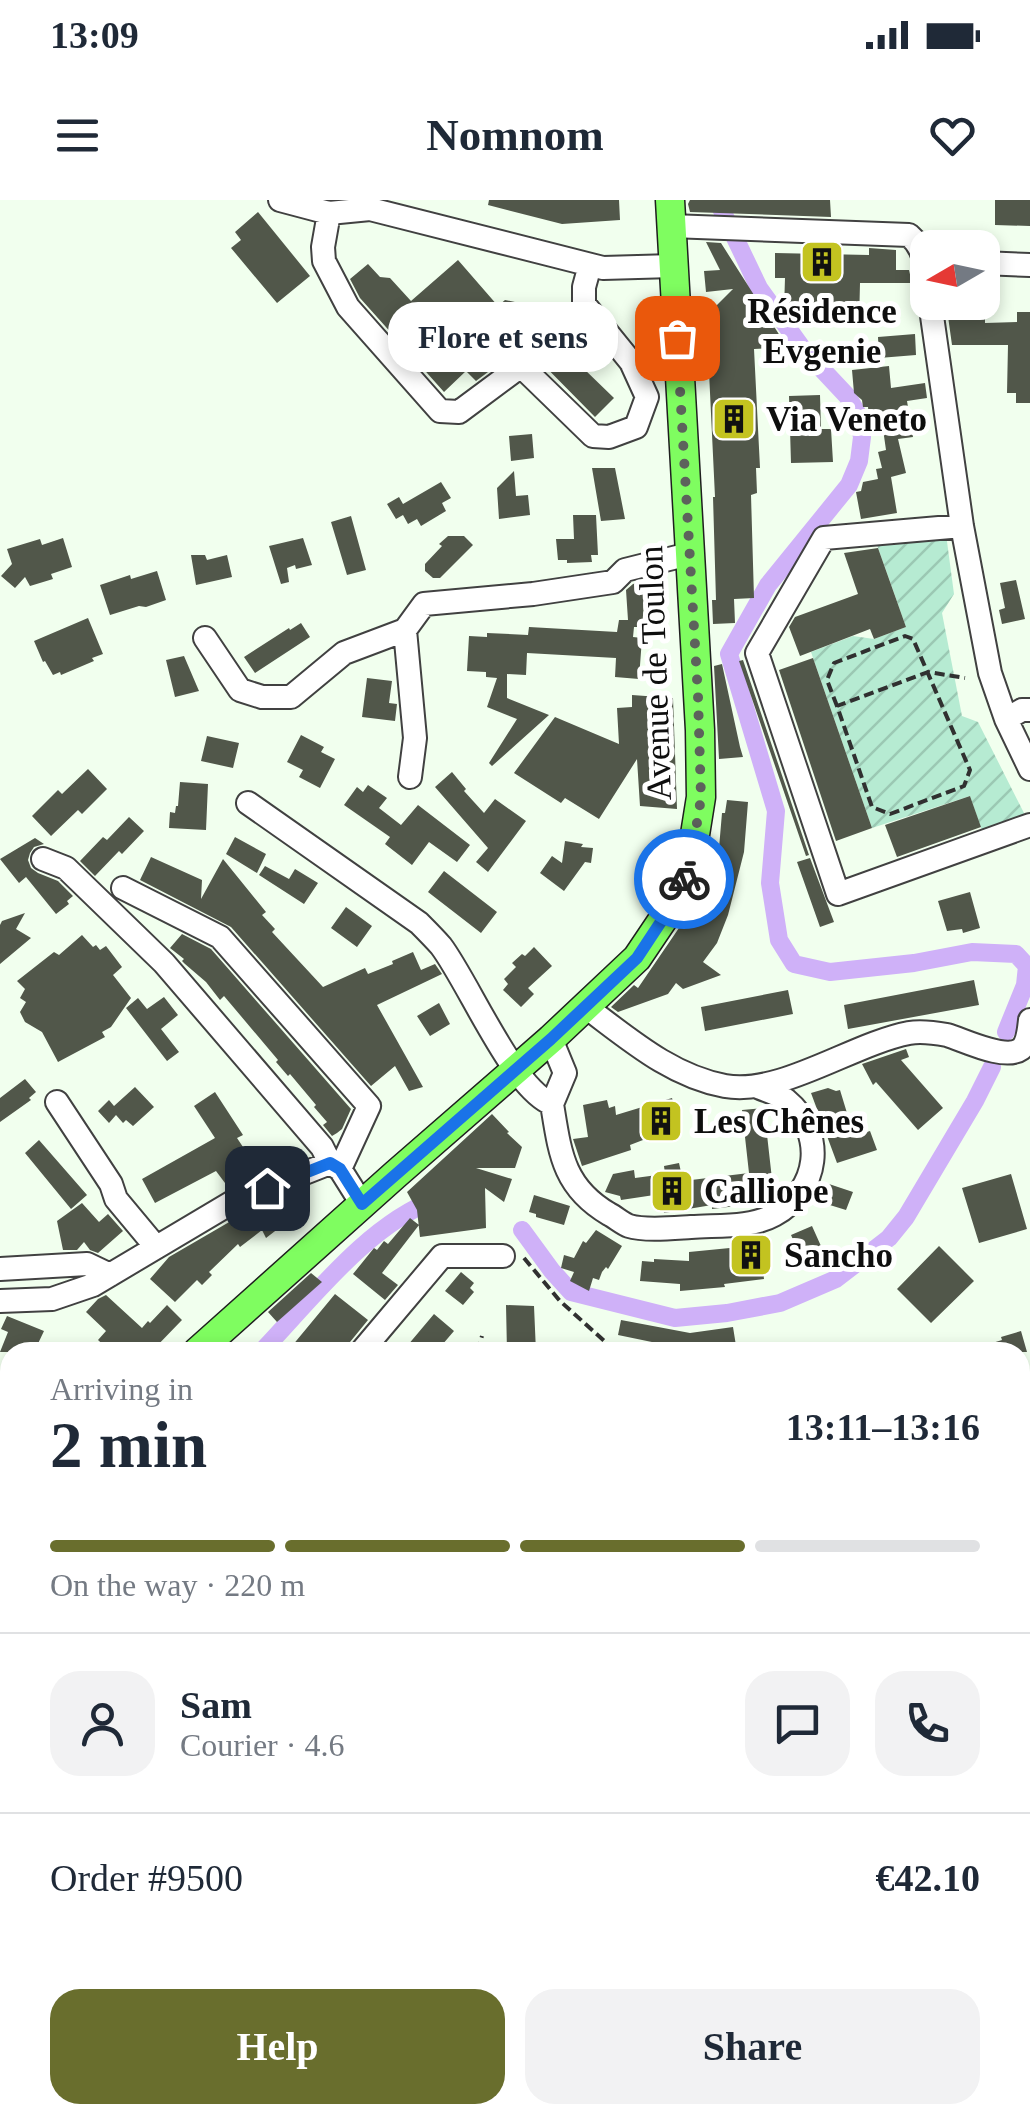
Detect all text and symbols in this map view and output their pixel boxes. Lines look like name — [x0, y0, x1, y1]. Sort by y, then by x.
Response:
text: 13:09 — [50, 14, 139, 56]
icon: menu — [50, 108, 105, 163]
icon: heart — [925, 108, 980, 163]
text: Nomnom — [426, 110, 604, 160]
north arrow — [910, 230, 1000, 320]
map controls — [910, 230, 1000, 320]
building icon: Résidence Evgenie — [799, 239, 845, 285]
place label: Résidence Evgenie — [747, 292, 897, 371]
pin — [635, 296, 720, 381]
callout: Flore et sens — [387, 303, 617, 373]
icon: bag — [650, 311, 705, 366]
text: Flore et sens — [418, 319, 588, 355]
building icon: Via Veneto — [711, 396, 757, 442]
place label: Via Veneto — [766, 400, 927, 439]
street label: Avenue de Toulon — [631, 545, 679, 801]
courier — [634, 829, 734, 929]
icon: bike — [657, 852, 712, 907]
building icon: Les Chênes — [638, 1098, 684, 1144]
place label: Les Chênes — [694, 1102, 864, 1141]
pin — [225, 1146, 310, 1231]
icon: home — [240, 1161, 295, 1216]
building icon: Calliope — [649, 1168, 695, 1214]
place label: Calliope — [704, 1172, 828, 1211]
building icon: Sancho — [728, 1232, 774, 1278]
place label: Sancho — [784, 1236, 893, 1275]
text: Arriving in — [50, 1371, 193, 1407]
text: 13:11–13:16 — [786, 1406, 980, 1448]
text: 2 min — [50, 1409, 207, 1481]
text: On the way · 220 m — [50, 1567, 305, 1603]
button: person — [50, 1671, 155, 1776]
button: chat — [745, 1671, 850, 1776]
button: phone — [875, 1671, 980, 1776]
text: Sam — [180, 1684, 252, 1726]
text: Courier · 4.6 — [180, 1727, 344, 1763]
text: Order #9500 — [50, 1857, 243, 1899]
text: €42.10 — [876, 1857, 980, 1899]
button: Help — [50, 1989, 505, 2104]
button: Share — [525, 1989, 980, 2104]

